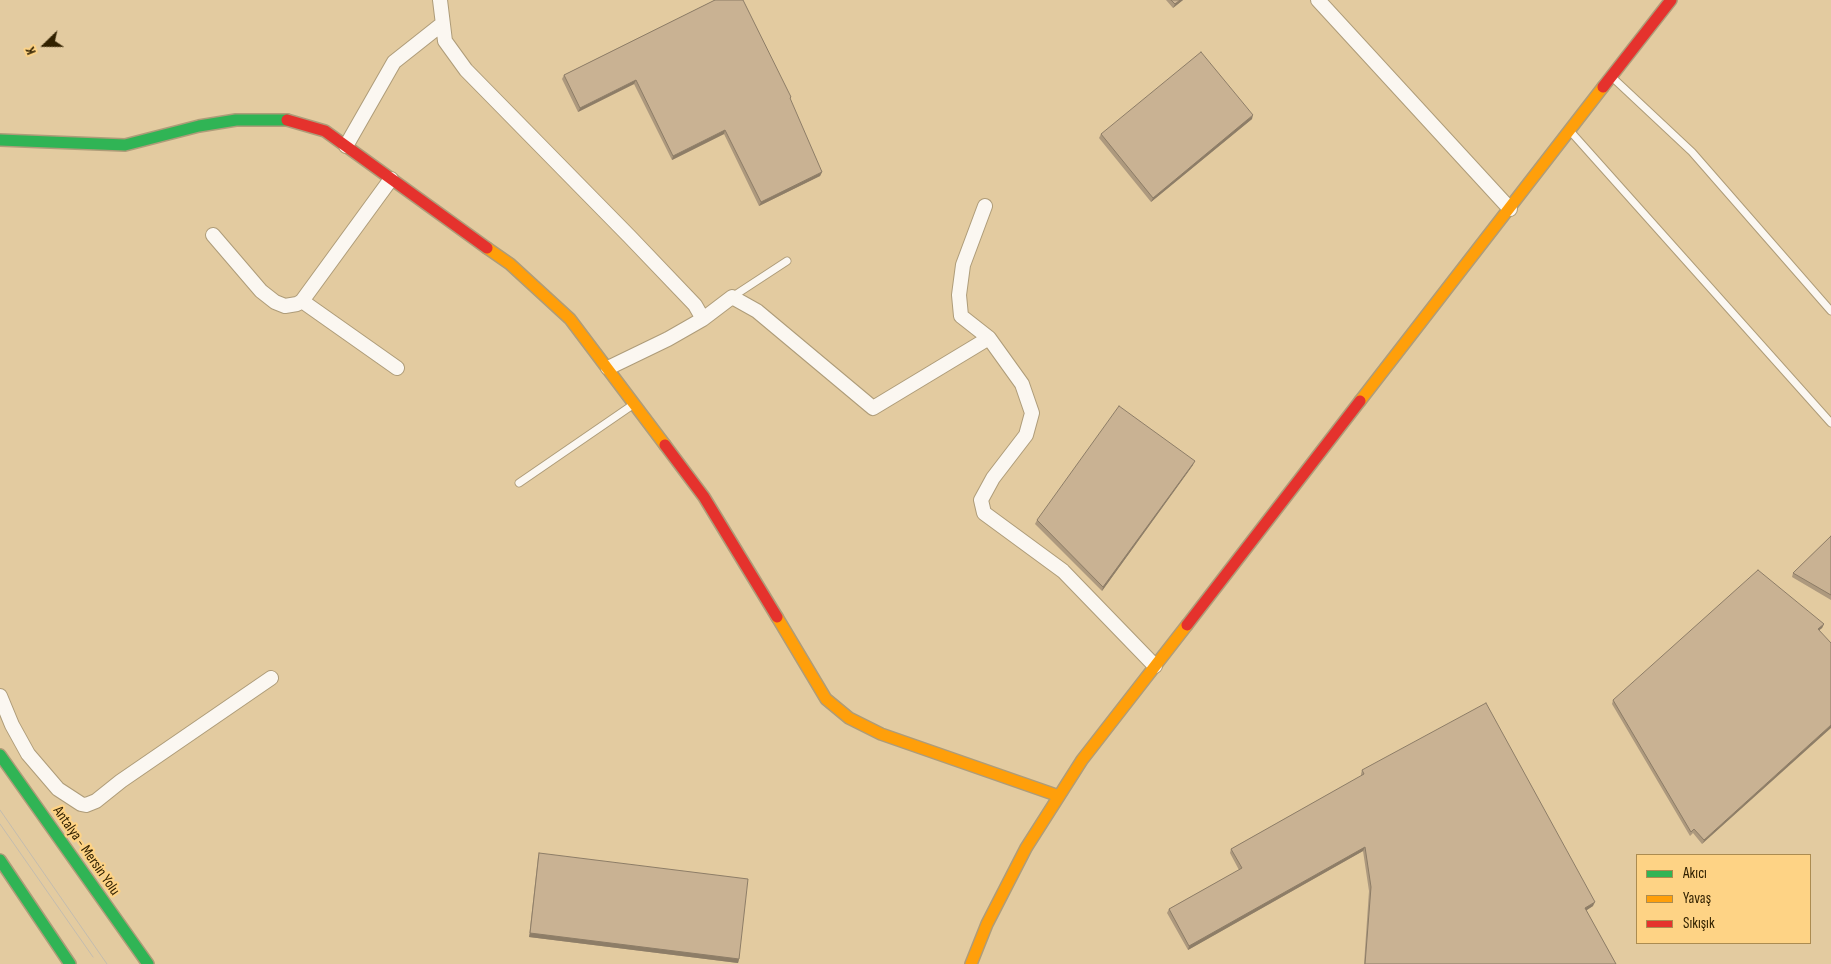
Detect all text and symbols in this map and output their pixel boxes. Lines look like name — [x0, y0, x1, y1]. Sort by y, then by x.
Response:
north arrow — [20, 20, 70, 70]
text: K — [21, 44, 40, 57]
street label: Antalya - Mersin Yolu — [49, 803, 123, 899]
legend — [1636, 854, 1811, 944]
text: Akıcı — [1683, 864, 1707, 883]
text: Yavaş — [1683, 889, 1711, 908]
text: Sıkışık — [1683, 914, 1715, 933]

